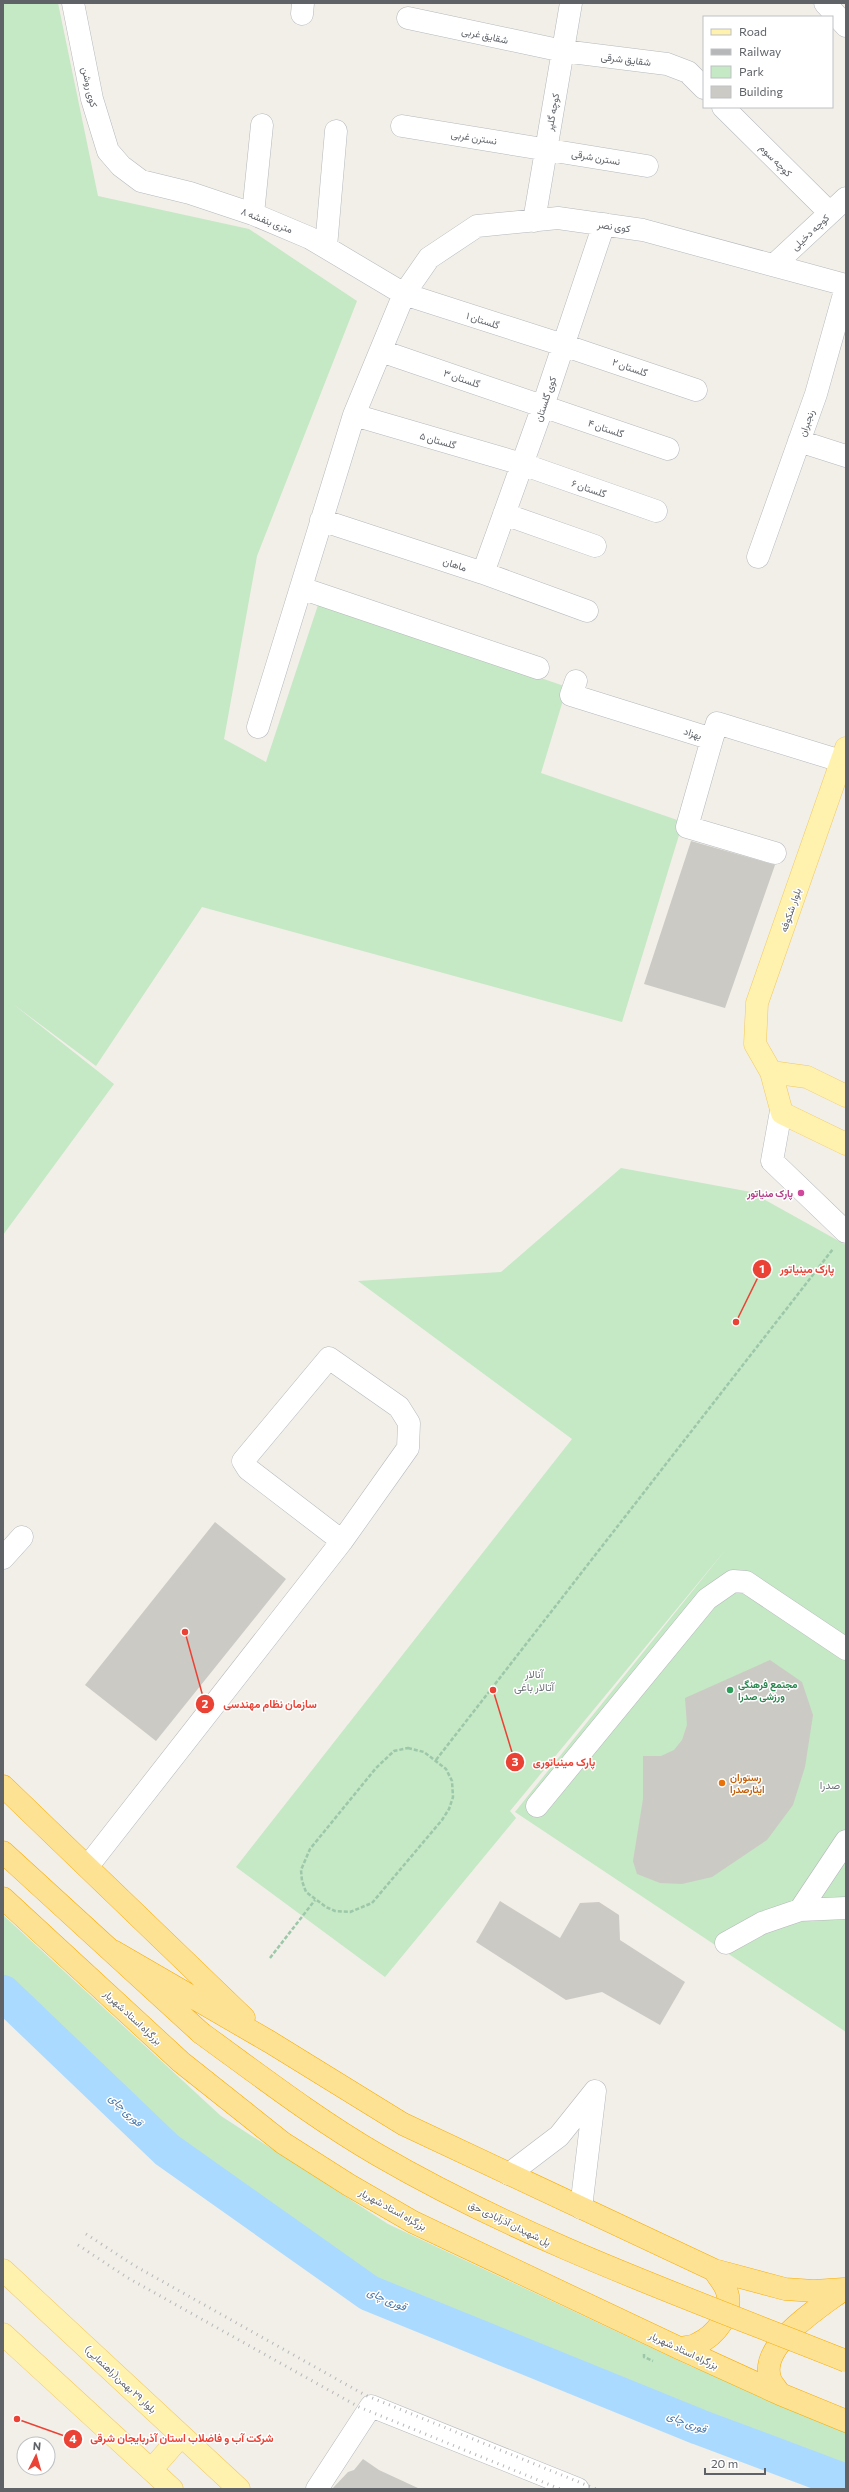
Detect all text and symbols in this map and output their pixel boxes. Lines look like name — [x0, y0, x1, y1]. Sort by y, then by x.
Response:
legend — [703, 16, 833, 108]
street label: شقایق غربی — [460, 24, 510, 47]
text: Road — [739, 24, 767, 38]
text: Railway — [739, 44, 781, 58]
street label: شقایق شرقی — [600, 50, 652, 69]
text: Park — [739, 64, 765, 78]
street label: کوی روشن — [79, 66, 101, 109]
text: Building — [739, 84, 783, 98]
street label: کوچه گلپر — [543, 92, 563, 133]
street label: نسترن غربی — [450, 127, 498, 148]
street label: کوچه سوم — [756, 141, 795, 181]
street label: نسترن شرقی — [571, 147, 621, 168]
street label: ۸ متری بنفشه — [239, 205, 295, 236]
street label: کوچه دخیلی — [789, 211, 833, 254]
street label: کوی نصر — [596, 218, 632, 235]
street label: گلستان ۱ — [465, 309, 502, 331]
street label: گلستان ۲ — [611, 355, 650, 379]
street label: گلستان ۳ — [442, 366, 482, 390]
street label: کوی گلستان — [532, 374, 559, 424]
street label: رنجبران — [796, 408, 817, 439]
street label: گلستان ۴ — [587, 416, 626, 440]
street label: گلستان ۵ — [419, 429, 458, 451]
street label: گلستان ۶ — [570, 476, 609, 500]
street label: ماهان — [442, 555, 468, 573]
street label: بهزاد — [682, 724, 704, 742]
street label: بلوار شکوفه — [777, 887, 804, 934]
place label: پارک منیاتور — [746, 1187, 793, 1201]
marker: پارک منیاتور — [796, 1188, 806, 1198]
callout: پارک مینیاتور — [752, 1258, 842, 1281]
text: 1 — [759, 1261, 765, 1275]
text: پارک مینیاتور — [779, 1262, 835, 1277]
district label: آنالار آتالار باغی — [514, 1667, 556, 1694]
place label: مجتمع فرهنگی ورزشی صدرا — [738, 1678, 798, 1703]
marker: مجتمع فرهنگی ورزشی صدرا — [725, 1685, 735, 1695]
callout: سازمان نظام مهندسی — [195, 1693, 325, 1716]
text: 2 — [202, 1696, 209, 1710]
text: سازمان نظام مهندسی — [223, 1697, 317, 1712]
callout: پارک مینیاتوری — [505, 1750, 603, 1773]
text: 3 — [512, 1754, 519, 1768]
text: پارک مینیاتوری — [533, 1755, 596, 1770]
place label: رستوران ایثارصدرا — [730, 1771, 765, 1796]
marker: رستوران ایثارصدرا — [717, 1778, 727, 1788]
district label: صدرا — [820, 1778, 840, 1792]
street label: بزرگراه استاد شهریار — [100, 1986, 165, 2048]
water label: قوری چای — [105, 2091, 147, 2131]
street label: بزرگراه استاد شهریار — [356, 2185, 429, 2233]
street label: پل شهیدان آذرآبادی حق — [466, 2198, 553, 2250]
water label: قوری چای — [365, 2284, 410, 2315]
street label: بزرگراه استاد شهریار — [646, 2328, 721, 2372]
street label: بلوار ٢٩ بهمن(راهنمایی) — [82, 2343, 159, 2416]
water label: قوری چای — [665, 2408, 710, 2438]
callout: شرکت آب و فاضلاب استان آذربایجان شرقی — [63, 2427, 282, 2450]
text: 4 — [69, 2431, 77, 2445]
text: شرکت آب و فاضلاب استان آذربایجان شرقی — [90, 2431, 274, 2445]
north arrow — [16, 2436, 56, 2476]
text: N — [32, 2439, 42, 2452]
scale bar — [705, 2450, 765, 2476]
text: 20 m — [711, 2456, 738, 2470]

